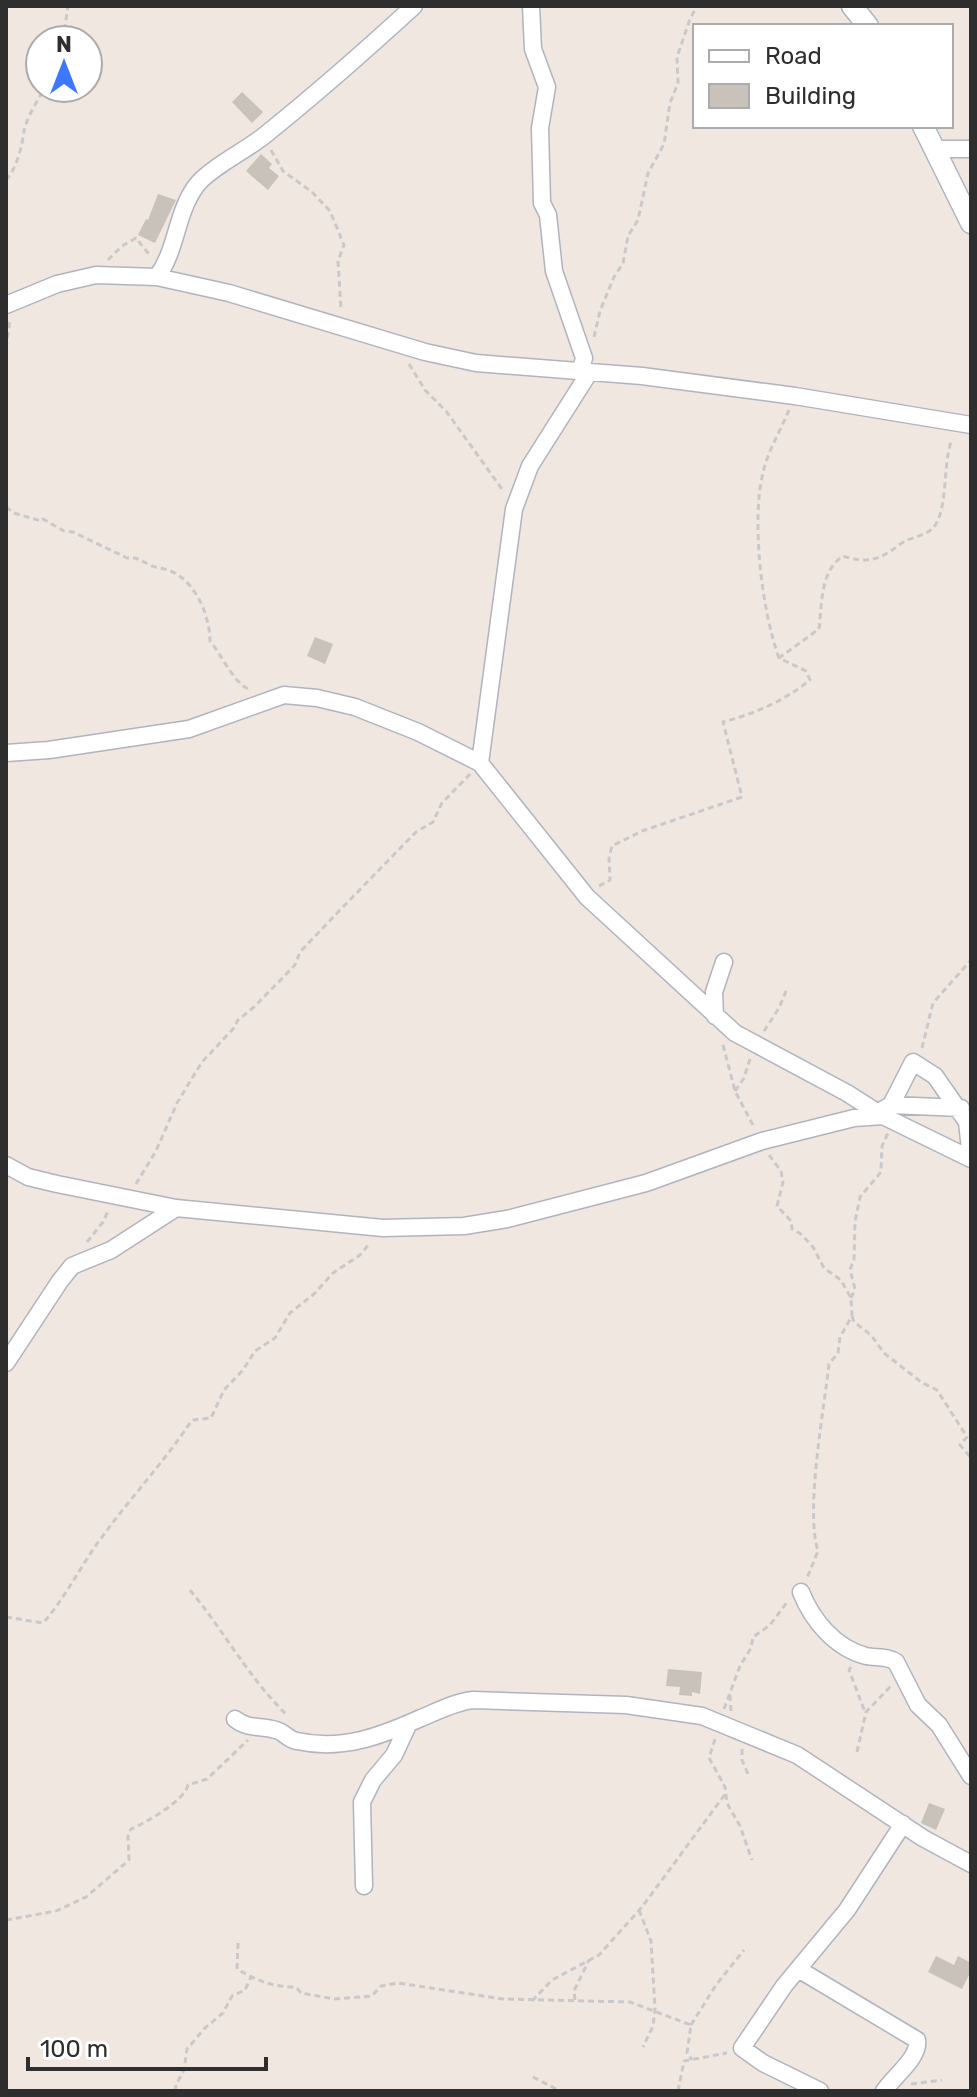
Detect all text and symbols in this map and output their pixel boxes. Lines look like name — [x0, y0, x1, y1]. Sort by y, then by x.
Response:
north arrow — [24, 24, 104, 104]
legend — [693, 24, 953, 128]
text: N — [56, 31, 72, 58]
text: Road — [765, 42, 822, 70]
text: Building — [765, 82, 856, 110]
scale bar — [28, 2021, 266, 2071]
text: 100 m — [40, 2035, 108, 2063]

